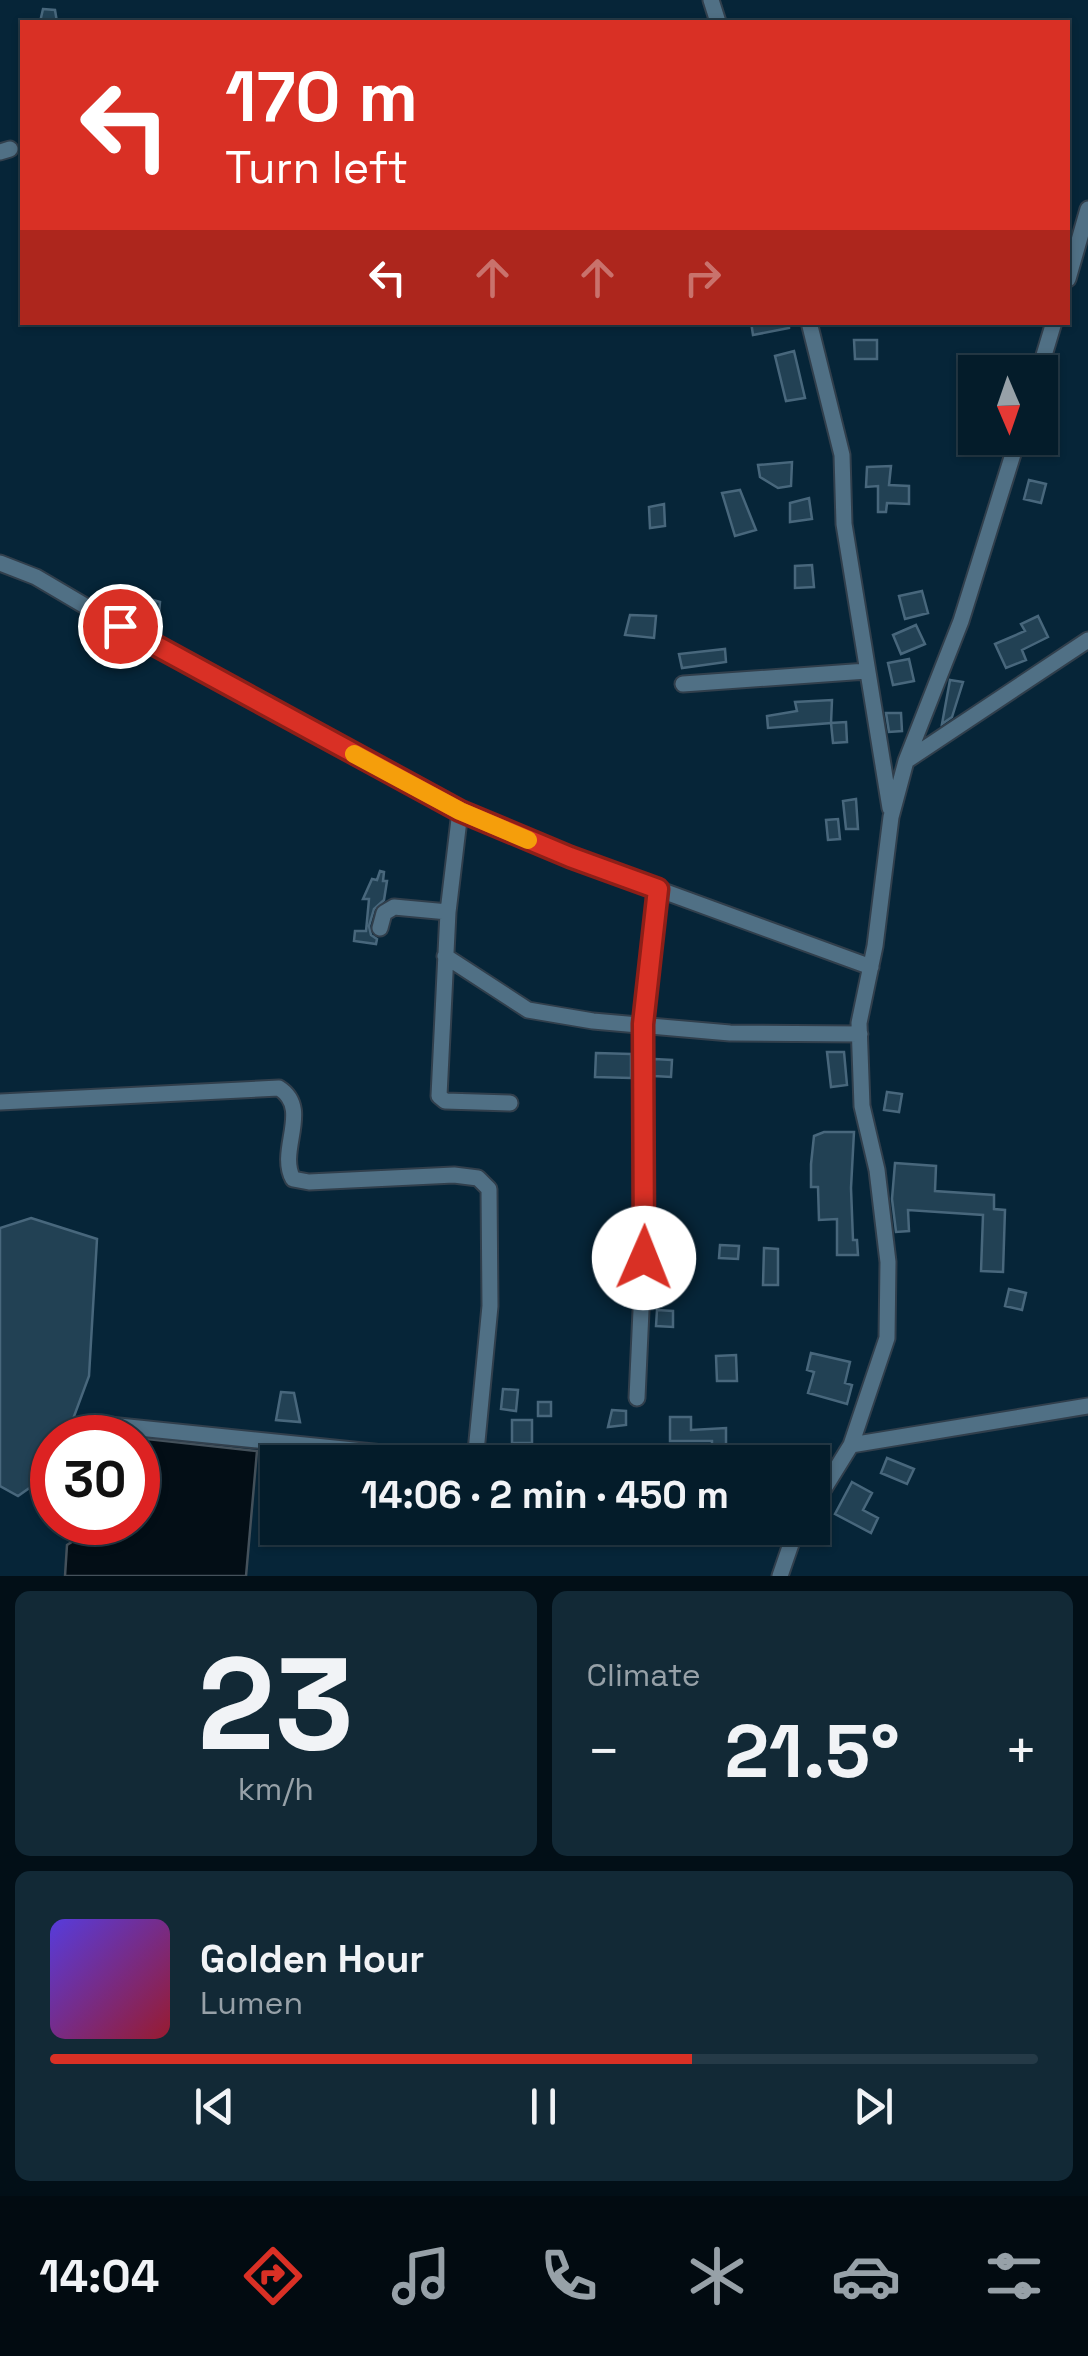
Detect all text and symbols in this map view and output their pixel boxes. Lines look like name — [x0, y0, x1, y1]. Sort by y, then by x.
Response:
text: 170 m — [225, 52, 418, 141]
icon: left — [60, 60, 190, 190]
text: Turn left — [225, 139, 408, 196]
icon: left — [360, 250, 415, 305]
icon: ahead — [465, 250, 520, 305]
icon: ahead — [570, 250, 625, 305]
icon: right — [675, 250, 730, 305]
north arrow — [958, 355, 1058, 455]
map controls — [958, 355, 1058, 455]
pin — [78, 584, 163, 669]
icon: arrive — [93, 599, 148, 654]
position arrow — [592, 1206, 696, 1310]
speed limit sign: 30 — [30, 1415, 160, 1545]
text: 14:06 · 2 min · 450 m — [361, 1471, 729, 1519]
text: 23 — [198, 1621, 354, 1787]
text: Climate — [587, 1655, 701, 1695]
text: 21.5° — [725, 1703, 900, 1799]
text: − — [587, 1716, 621, 1786]
text: + — [1004, 1716, 1038, 1786]
text: km/h — [238, 1769, 314, 1809]
text: Golden Hour — [200, 1935, 424, 1983]
text: Lumen — [200, 1983, 303, 2023]
icon: previous — [187, 2079, 242, 2134]
icon: pause — [516, 2079, 571, 2134]
icon: next — [846, 2079, 901, 2134]
icon: directions — [238, 2241, 308, 2311]
icon: music — [386, 2241, 456, 2311]
icon: phone — [534, 2241, 604, 2311]
icon: climate — [682, 2241, 752, 2311]
icon: car — [831, 2241, 901, 2311]
icon: filters — [979, 2241, 1049, 2311]
text: 14:04 — [39, 2248, 159, 2305]

